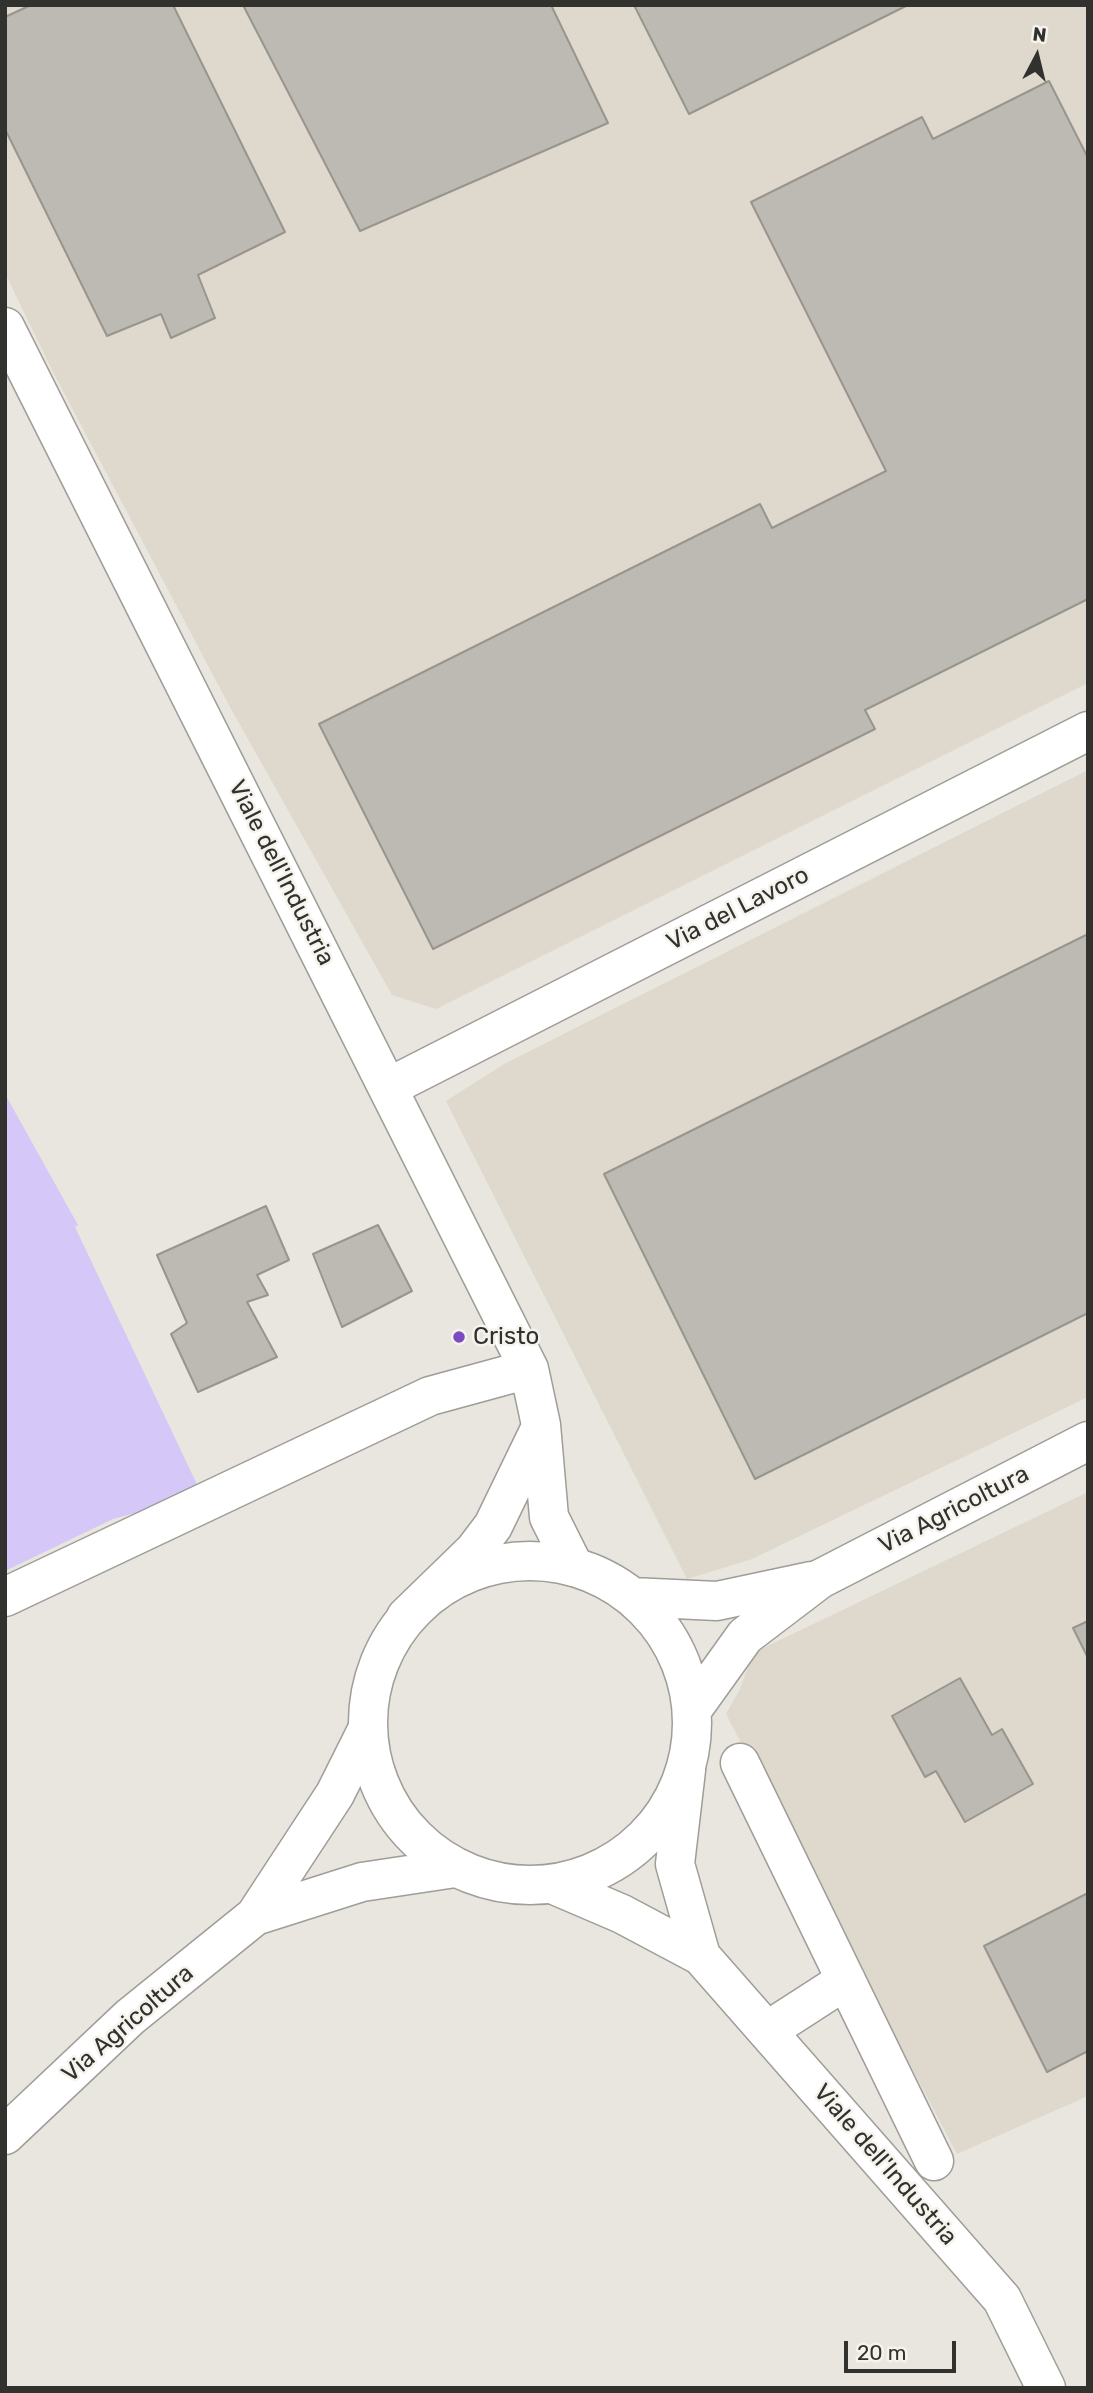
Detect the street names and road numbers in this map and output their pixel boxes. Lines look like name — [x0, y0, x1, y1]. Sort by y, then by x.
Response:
street label: Viale dell'Industria — [222, 776, 340, 970]
street label: Via del Lavoro — [662, 861, 814, 957]
street label: Via Agricoltura — [874, 1460, 1034, 1560]
street label: Via Agricoltura — [56, 1959, 200, 2089]
street label: Viale dell'Industria — [807, 2079, 963, 2251]

